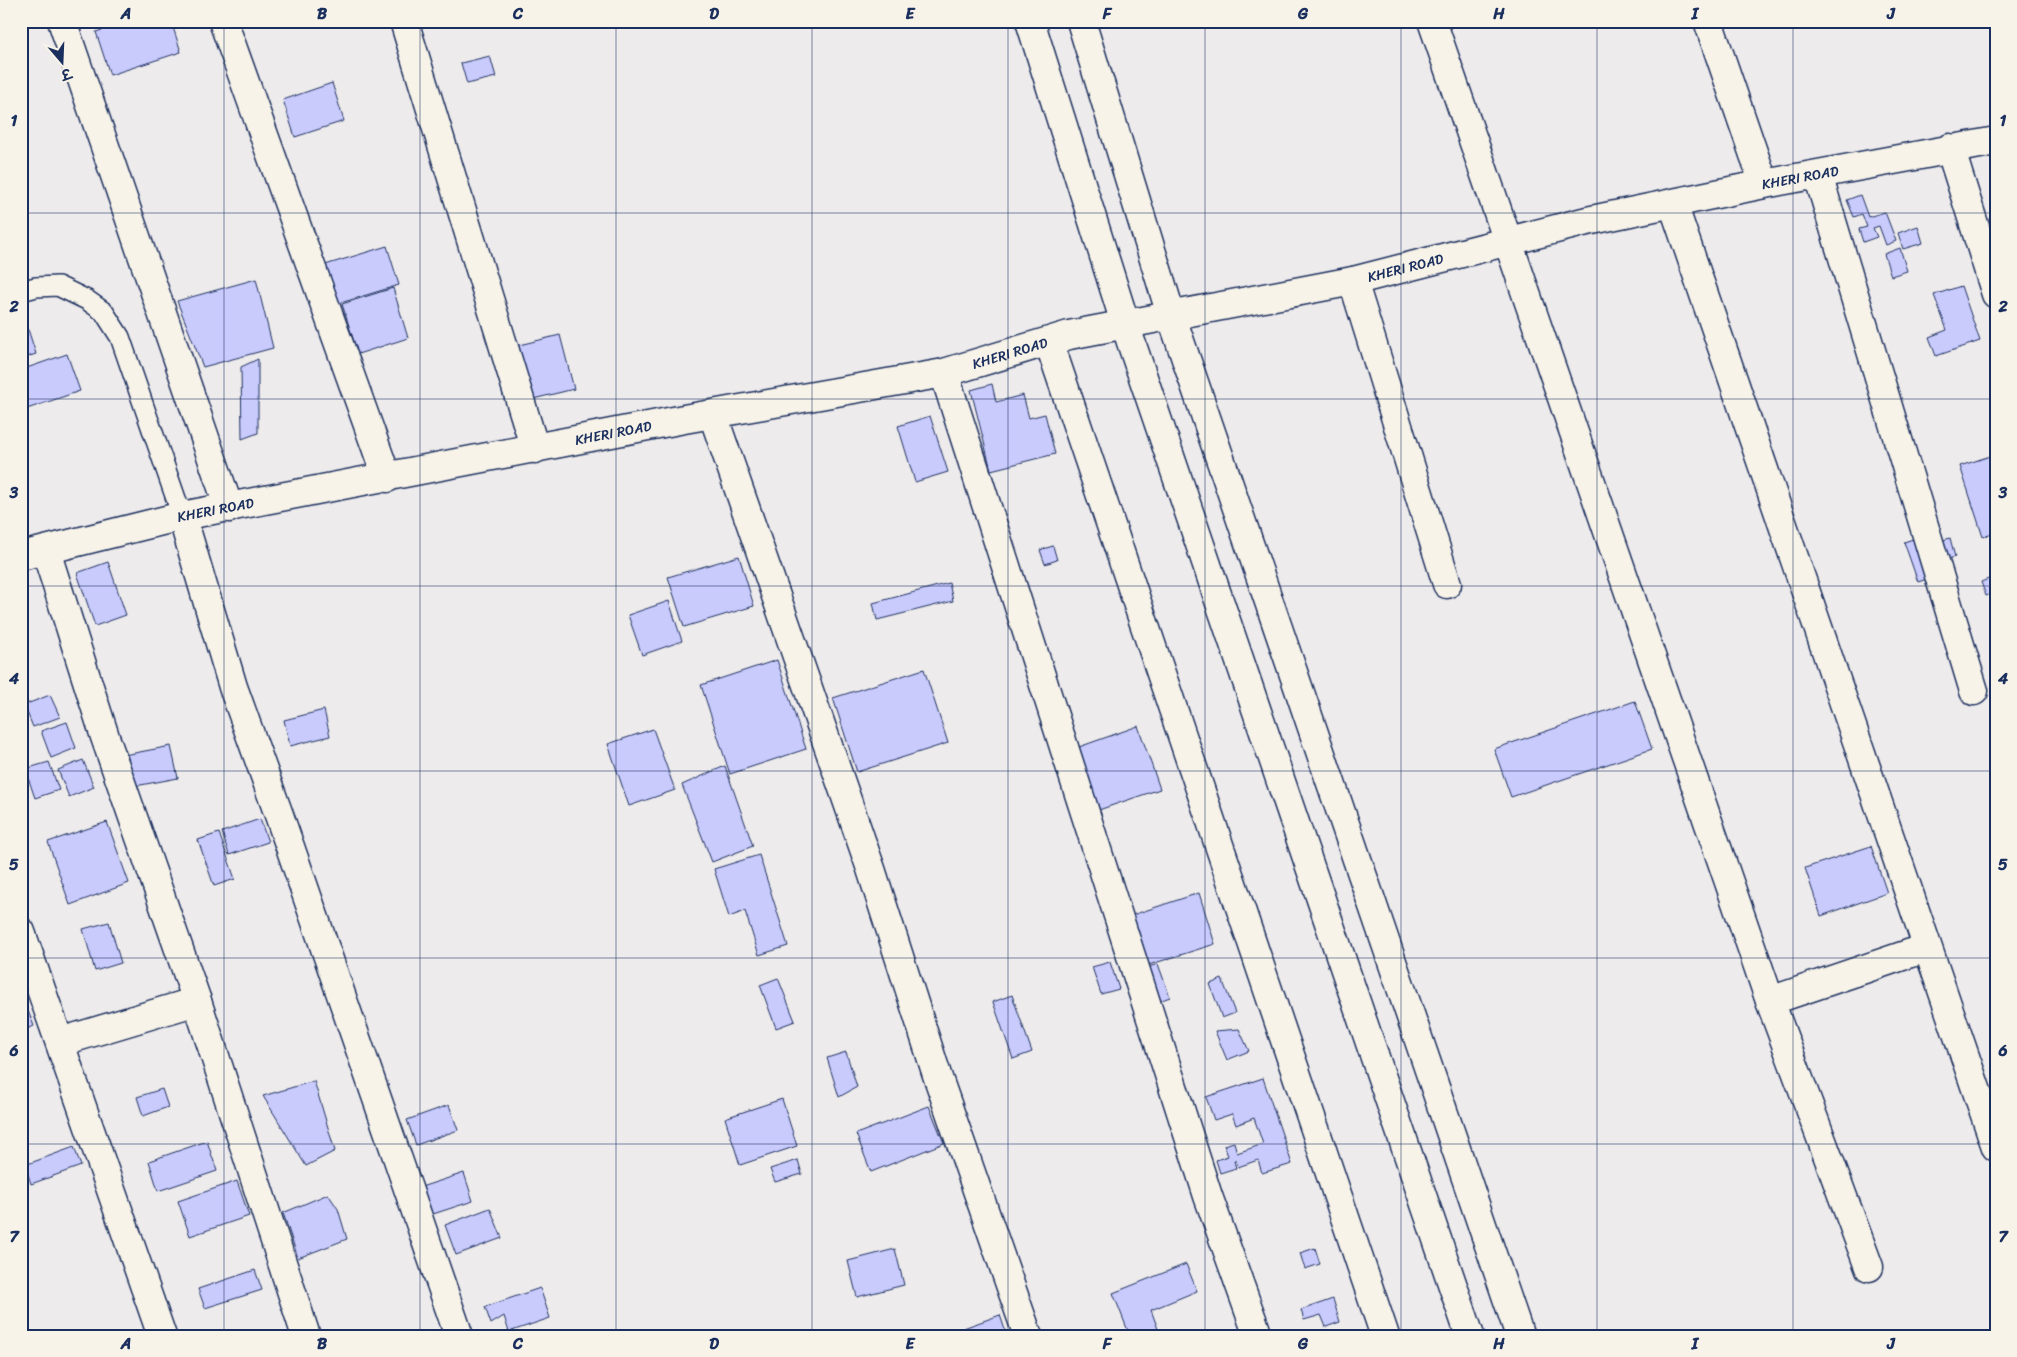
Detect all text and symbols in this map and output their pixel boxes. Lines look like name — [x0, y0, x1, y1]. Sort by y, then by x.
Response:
text: A — [120, 0, 131, 28]
text: B — [317, 0, 328, 28]
text: C — [512, 0, 524, 28]
text: D — [709, 0, 719, 28]
text: E — [906, 0, 916, 28]
text: F — [1102, 0, 1113, 28]
text: G — [1297, 0, 1309, 28]
text: H — [1492, 0, 1505, 28]
text: I — [1691, 0, 1700, 28]
text: J — [1886, 0, 1896, 28]
north arrow — [38, 38, 88, 88]
text: उ — [56, 60, 76, 88]
text: 1 — [11, 106, 18, 135]
text: 1 — [2000, 106, 2007, 135]
street label: KHERI ROAD — [1760, 158, 1841, 197]
street label: KHERI ROAD — [1365, 246, 1447, 289]
text: 2 — [8, 292, 19, 321]
text: 2 — [1997, 292, 2008, 321]
street label: KHERI ROAD — [969, 330, 1051, 376]
street label: KHERI ROAD — [573, 413, 654, 452]
text: 3 — [9, 478, 19, 507]
text: 3 — [1998, 478, 2008, 507]
street label: KHERI ROAD — [174, 490, 257, 529]
text: 4 — [8, 664, 19, 693]
text: 4 — [1997, 664, 2008, 693]
text: 5 — [9, 850, 19, 879]
text: 5 — [1998, 850, 2008, 879]
text: 6 — [8, 1036, 19, 1065]
text: 6 — [1997, 1036, 2008, 1065]
text: 7 — [9, 1222, 20, 1251]
text: 7 — [1998, 1222, 2009, 1251]
text: A — [120, 1329, 131, 1357]
text: B — [317, 1329, 328, 1357]
text: C — [512, 1329, 524, 1357]
text: D — [709, 1329, 719, 1357]
text: E — [906, 1329, 916, 1357]
text: F — [1102, 1329, 1113, 1357]
text: G — [1297, 1329, 1309, 1357]
text: H — [1492, 1329, 1505, 1357]
text: I — [1691, 1329, 1700, 1357]
text: J — [1886, 1329, 1896, 1357]

